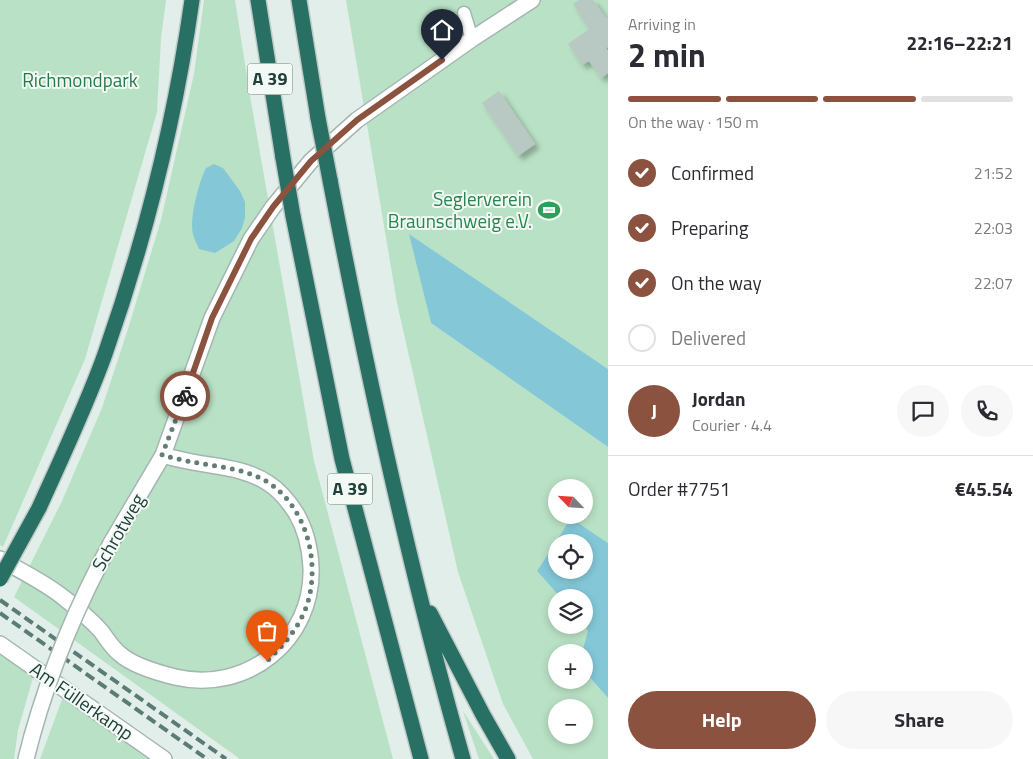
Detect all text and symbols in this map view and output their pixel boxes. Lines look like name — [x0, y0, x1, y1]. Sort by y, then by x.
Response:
pin — [421, 9, 463, 60]
text: Arriving in — [628, 12, 696, 36]
icon: home — [428, 16, 456, 44]
text: 22:16–22:21 — [906, 28, 1013, 57]
text: 2 min — [628, 31, 706, 79]
road number: A 39 — [248, 64, 292, 95]
park label: Richmondpark — [22, 65, 138, 94]
text: On the way · 150 m — [628, 110, 759, 134]
text: Confirmed — [671, 158, 754, 187]
icon: check — [628, 159, 656, 187]
text: 21:52 — [974, 161, 1013, 185]
place label: Seglerverein Braunschweig e.V. — [388, 184, 532, 235]
sports icon: Seglerverein Braunschweig e.V. — [536, 197, 562, 223]
text: Preparing — [671, 213, 748, 242]
icon: check — [628, 214, 656, 242]
text: 22:03 — [974, 216, 1013, 240]
text: On the way — [671, 268, 762, 297]
icon: check — [628, 269, 656, 297]
text: 22:07 — [974, 271, 1013, 295]
text: Delivered — [671, 323, 746, 352]
courier — [160, 371, 210, 421]
icon: bike — [171, 382, 199, 410]
text: Jordan — [692, 384, 745, 413]
button: chat — [897, 385, 949, 437]
button: phone — [961, 385, 1013, 437]
text: J — [651, 396, 657, 425]
text: Courier · 4.4 — [692, 413, 772, 437]
road number: A 39 — [328, 474, 372, 504]
text: Order #7751 — [628, 474, 730, 503]
text: €45.54 — [955, 474, 1013, 503]
north arrow — [548, 479, 592, 524]
map controls — [548, 479, 593, 744]
street label: Schrotweg — [84, 487, 152, 576]
button: locate — [548, 534, 593, 579]
button: layers — [548, 589, 593, 634]
pin — [246, 610, 288, 661]
icon: bag — [253, 617, 281, 645]
button: + — [548, 644, 593, 689]
street label: Am Füllerkamp — [25, 654, 140, 747]
button: Help — [628, 691, 816, 749]
button: Share — [826, 691, 1013, 749]
button: − — [548, 699, 593, 744]

